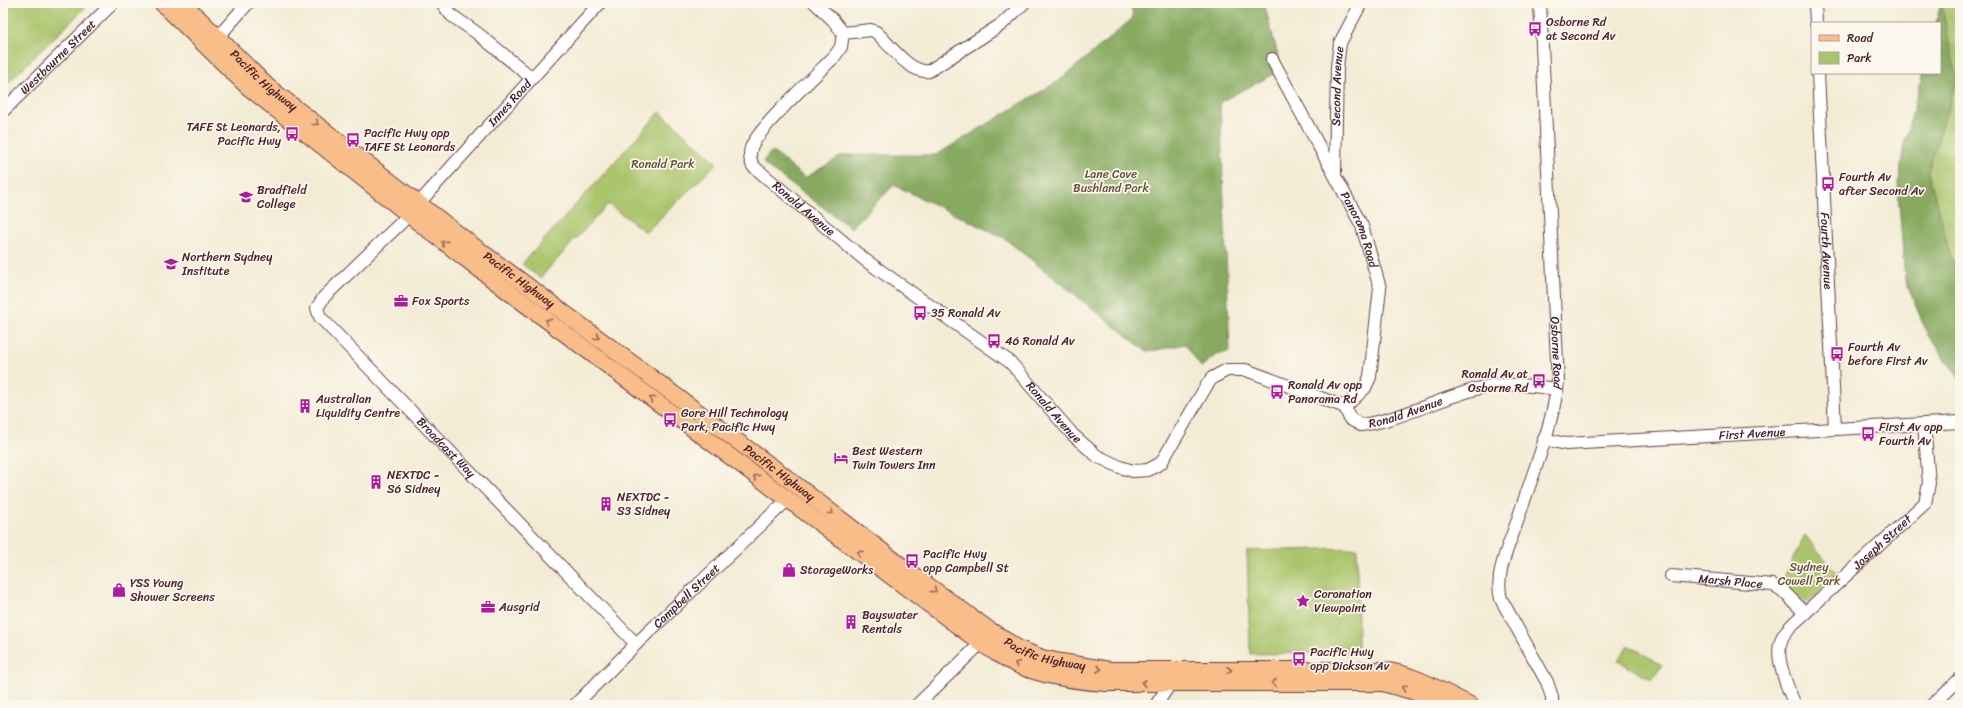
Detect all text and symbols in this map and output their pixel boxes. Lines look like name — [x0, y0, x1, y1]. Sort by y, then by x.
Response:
place label: Osborne Rd at Second Av — [1546, 11, 1616, 47]
street label: Westbourne Street — [14, 14, 101, 100]
bus stop icon: Osborne Rd at Second Av — [1527, 21, 1543, 37]
legend — [1811, 22, 1941, 74]
text: Road — [1847, 27, 1874, 49]
street label: Pacific Highway — [225, 44, 303, 118]
street label: Second Avenue — [1325, 45, 1351, 126]
text: Park — [1847, 47, 1872, 69]
street label: Innes Road — [481, 73, 538, 132]
place label: TAFE St Leonards, Pacific Hwy — [187, 116, 282, 152]
one-way arrow — [311, 118, 318, 125]
place label: Pacific Hwy opp TAFE St Leonards — [364, 122, 456, 158]
bus stop icon: TAFE St Leonards, Pacific Hwy — [284, 126, 300, 142]
bus stop icon: Pacific Hwy opp TAFE St Leonards — [345, 132, 361, 148]
park label: Ronald Park — [631, 153, 695, 175]
park label: Lane Cove Bushland Park — [1073, 163, 1150, 199]
place label: Fourth Av after Second Av — [1839, 166, 1925, 202]
street label: Ronald Avenue — [767, 175, 840, 242]
bus stop icon: Fourth Av after Second Av — [1820, 176, 1836, 192]
place label: Bradfield College — [257, 179, 308, 215]
street label: Panorama Road — [1334, 187, 1385, 272]
school or university icon: Bradfield College — [238, 189, 254, 205]
street label: Fourth Avenue — [1814, 212, 1839, 290]
one-way arrow — [442, 240, 449, 247]
street label: Pacific Highway — [478, 245, 561, 314]
place label: Northern Sydney Institute — [181, 246, 273, 282]
school or university icon: Northern Sydney Institute — [163, 256, 179, 272]
place label: Fox Sports — [412, 290, 470, 312]
office icon: Fox Sports — [393, 293, 409, 309]
place label: 35 Ronald Av — [931, 302, 1002, 324]
bus stop icon: 35 Ronald Av — [912, 305, 928, 321]
street label: Osborne Road — [1544, 316, 1569, 391]
one-way arrow — [545, 319, 552, 326]
place label: 46 Ronald Av — [1005, 330, 1076, 352]
one-way arrow — [593, 333, 600, 340]
bus stop icon: 46 Ronald Av — [986, 333, 1002, 349]
place label: Fourth Av before First Av — [1848, 336, 1929, 372]
bus stop icon: Fourth Av before First Av — [1829, 346, 1845, 362]
place label: Ronald Av at Osborne Rd — [1461, 363, 1529, 399]
bus stop icon: Ronald Av at Osborne Rd — [1531, 373, 1547, 389]
place label: Ronald Av opp Panorama Rd — [1288, 374, 1363, 410]
street label: Ronald Avenue — [1020, 376, 1087, 449]
bus stop icon: Ronald Av opp Panorama Rd — [1269, 384, 1285, 400]
place label: Australian Liquidity Centre — [315, 388, 400, 424]
street label: Ronald Avenue — [1367, 390, 1446, 435]
one-way arrow — [649, 396, 656, 404]
building icon: Australian Liquidity Centre — [297, 398, 313, 414]
place label: Gore Hill Technology Park, Pacific Hwy — [681, 402, 789, 438]
street label: Broadcast Way — [411, 412, 482, 484]
bus stop icon: Gore Hill Technology Park, Pacific Hwy — [662, 412, 678, 428]
place label: First Av opp Fourth Av — [1879, 416, 1943, 452]
street label: First Avenue — [1718, 421, 1786, 446]
bus stop icon: First Av opp Fourth Av — [1860, 426, 1876, 442]
street label: Pacific Highway — [739, 438, 821, 508]
place label: Best Western Twin Towers Inn — [852, 440, 936, 476]
hotel icon: Best Western Twin Towers Inn — [833, 450, 849, 466]
place label: NEXTDC - S6 Sidney — [387, 464, 441, 500]
building icon: NEXTDC - S6 Sidney — [368, 474, 384, 490]
one-way arrow — [754, 475, 761, 482]
place label: NEXTDC - S3 Sidney — [617, 486, 671, 522]
building icon: NEXTDC - S3 Sidney — [598, 496, 614, 512]
one-way arrow — [826, 507, 833, 514]
street label: Joseph Street — [1847, 508, 1918, 576]
place label: Pacific Hwy opp Campbell St — [923, 543, 1009, 579]
one-way arrow — [857, 551, 864, 558]
bus stop icon: Pacific Hwy opp Campbell St — [904, 553, 920, 569]
park label: Sydney Cowell Park — [1778, 556, 1841, 592]
street label: Campbell Street — [648, 558, 725, 634]
place label: StorageWorks — [800, 559, 873, 581]
shop icon: StorageWorks — [781, 562, 797, 578]
street label: Marsh Place — [1698, 567, 1764, 595]
place label: YSS Young Shower Screens — [130, 572, 215, 608]
shop icon: YSS Young Shower Screens — [111, 582, 127, 598]
place label: Coronation Viewpoint — [1314, 583, 1372, 619]
one-way arrow — [930, 585, 937, 592]
place icon: Coronation Viewpoint — [1295, 593, 1311, 609]
place label: Ausgrid — [498, 596, 541, 618]
office icon: Ausgrid — [480, 599, 496, 615]
place label: Bayswater Rentals — [862, 604, 919, 640]
building icon: Bayswater Rentals — [843, 614, 859, 630]
street label: Pacific Highway — [999, 631, 1088, 677]
place label: Pacific Hwy opp Dickson Av — [1310, 641, 1391, 677]
bus stop icon: Pacific Hwy opp Dickson Av — [1291, 651, 1307, 667]
one-way arrow — [1014, 661, 1021, 669]
one-way arrow — [1096, 664, 1102, 673]
one-way arrow — [1226, 666, 1232, 674]
one-way arrow — [1141, 679, 1147, 687]
one-way arrow — [1271, 679, 1277, 687]
one-way arrow — [1400, 685, 1407, 693]

